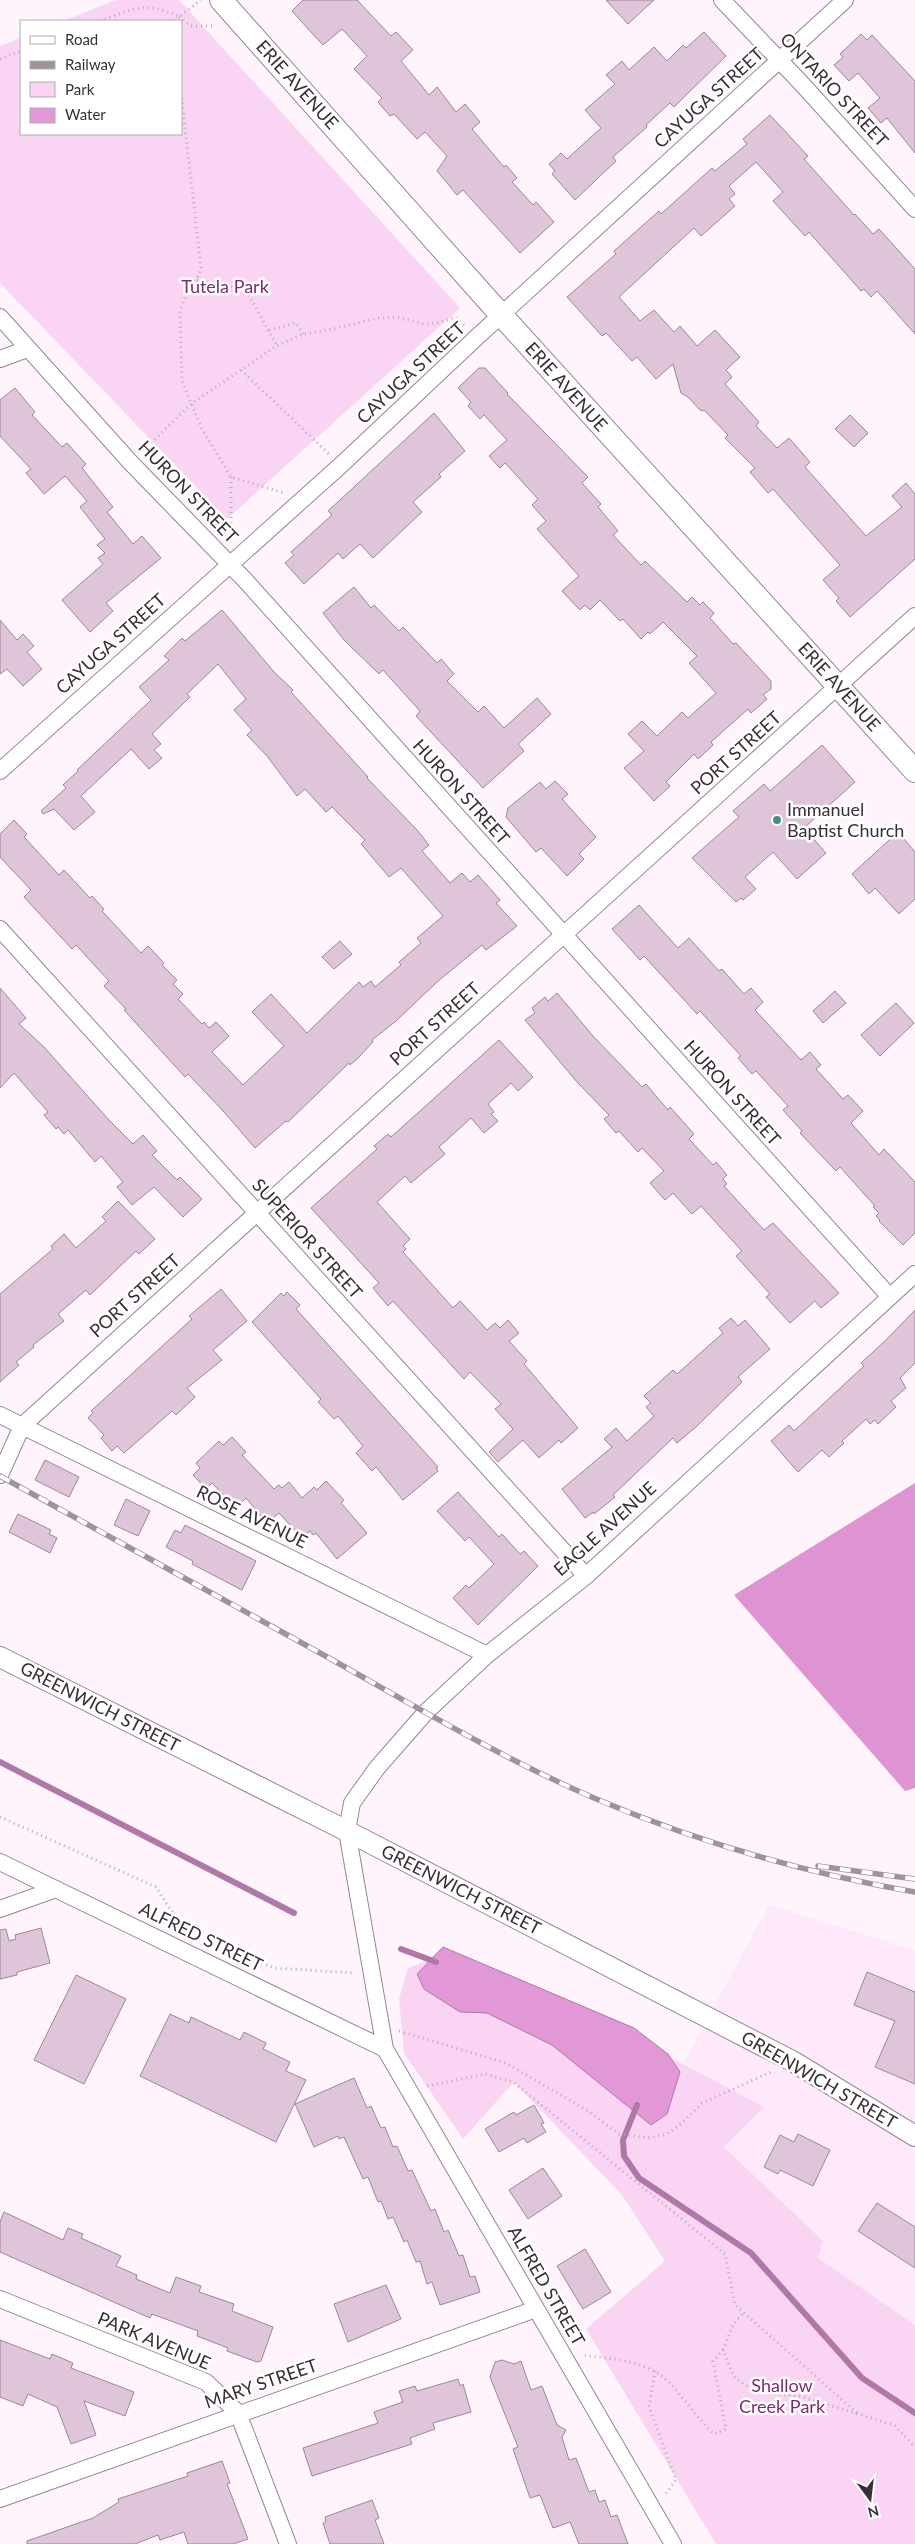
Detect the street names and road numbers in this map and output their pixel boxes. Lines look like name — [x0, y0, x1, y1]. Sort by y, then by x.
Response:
street label: ONTARIO STREET — [776, 28, 894, 151]
street label: ERIE AVENUE — [252, 35, 343, 133]
street label: CAYUGA STREET — [649, 42, 768, 152]
street label: CAYUGA STREET — [352, 316, 469, 428]
street label: ERIE AVENUE — [521, 337, 612, 435]
street label: HURON STREET — [134, 435, 243, 547]
street label: CAYUGA STREET — [51, 588, 170, 698]
street label: ERIE AVENUE — [794, 637, 885, 735]
street label: PORT STREET — [686, 706, 785, 799]
street label: HURON STREET — [409, 734, 515, 849]
street label: PORT STREET — [385, 977, 484, 1070]
street label: HURON STREET — [680, 1035, 786, 1150]
street label: SUPERIOR STREET — [248, 1174, 368, 1303]
street label: PORT STREET — [85, 1249, 184, 1342]
street label: EAGLE AVENUE — [549, 1477, 660, 1580]
street label: ROSE AVENUE — [193, 1480, 312, 1552]
street label: GREENWICH STREET — [17, 1656, 184, 1756]
street label: GREENWICH STREET — [378, 1839, 545, 1939]
street label: ALFRED STREET — [136, 1897, 267, 1976]
street label: GREENWICH STREET — [738, 2026, 902, 2133]
street label: ALFRED STREET — [504, 2222, 590, 2350]
street label: PARK AVENUE — [95, 2306, 214, 2374]
street label: MARY STREET — [201, 2353, 320, 2413]

